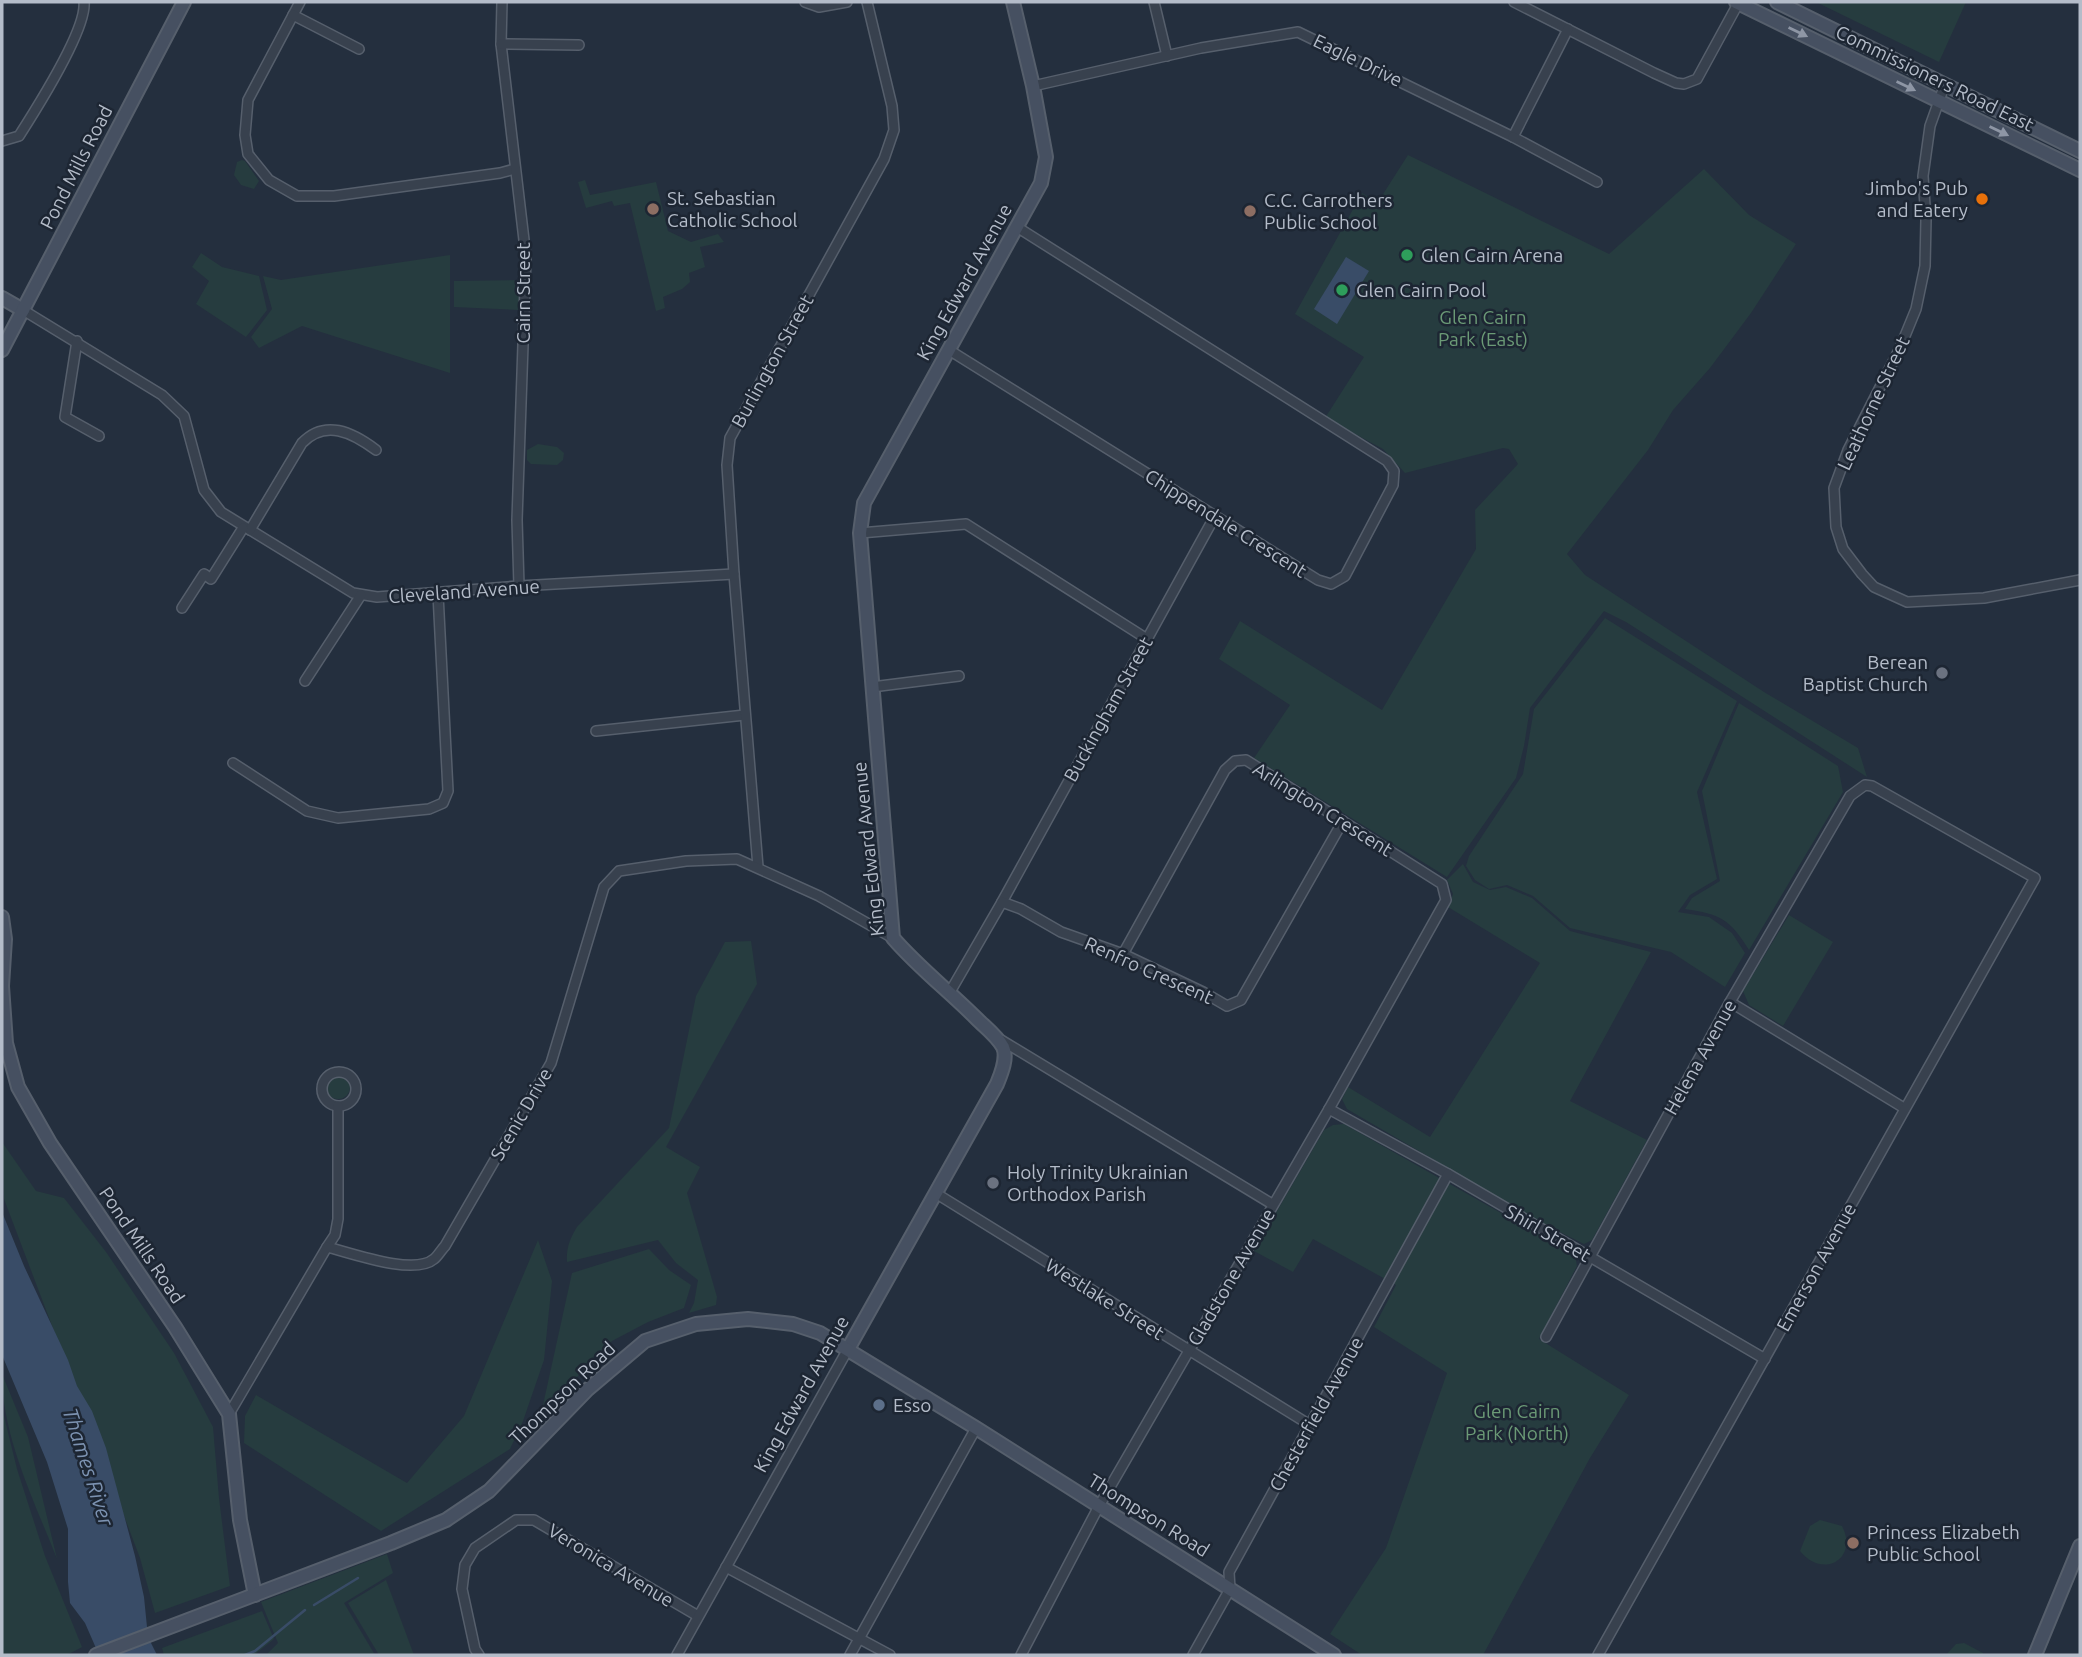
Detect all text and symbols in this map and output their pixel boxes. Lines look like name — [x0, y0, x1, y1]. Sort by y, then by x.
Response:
street label: Commissioners Road East — [1832, 20, 2038, 136]
one-way arrow — [1788, 26, 1808, 38]
street label: Eagle Drive — [1310, 29, 1406, 91]
one-way arrow — [1896, 80, 1916, 91]
street label: Pond Mills Road — [35, 101, 117, 233]
one-way arrow — [1989, 125, 2009, 137]
place label: Jimbo's Pub and Eatery — [1865, 177, 1968, 221]
place label: St. Sebastian Catholic School — [667, 187, 798, 231]
place label: C.C. Carrothers Public School — [1264, 189, 1393, 233]
marker: Jimbo's Pub and Eatery — [1974, 191, 1990, 207]
street label: King Edward Avenue — [912, 200, 1016, 364]
marker: St. Sebastian Catholic School — [645, 201, 661, 217]
marker: C.C. Carrothers Public School — [1242, 203, 1258, 219]
street label: Cairn Street — [512, 242, 534, 344]
place label: Glen Cairn Arena — [1421, 244, 1563, 266]
marker: Glen Cairn Arena — [1399, 247, 1415, 263]
place label: Glen Cairn Pool — [1356, 279, 1486, 301]
marker: Glen Cairn Pool — [1334, 282, 1350, 298]
street label: Burlington Street — [726, 290, 818, 431]
park label: Glen Cairn Park (East) — [1438, 306, 1528, 350]
street label: Leathorne Street — [1832, 332, 1914, 473]
street label: Chippendale Crescent — [1141, 464, 1311, 582]
street label: Cleveland Avenue — [387, 575, 541, 607]
street label: Buckingham Street — [1059, 632, 1157, 785]
place label: Berean Baptist Church — [1803, 651, 1928, 695]
marker: Berean Baptist Church — [1934, 665, 1950, 681]
street label: Arlington Crescent — [1249, 757, 1397, 861]
street label: King Edward Avenue — [848, 761, 888, 937]
street label: Renfro Crescent — [1081, 932, 1217, 1008]
street label: Helena Avenue — [1659, 996, 1741, 1118]
street label: Scenic Drive — [486, 1064, 556, 1164]
place label: Holy Trinity Ukrainian Orthodox Parish — [1007, 1161, 1188, 1205]
marker: Holy Trinity Ukrainian Orthodox Parish — [985, 1175, 1001, 1191]
street label: Pond Mills Road — [95, 1182, 189, 1308]
street label: Emerson Avenue — [1772, 1199, 1860, 1335]
street label: Shirl Street — [1501, 1200, 1595, 1267]
street label: Gladstone Avenue — [1183, 1204, 1279, 1350]
street label: Westlake Street — [1042, 1254, 1169, 1344]
street label: King Edward Avenue — [749, 1312, 853, 1476]
street label: Chesterfield Avenue — [1264, 1333, 1368, 1495]
street label: Thompson Road — [505, 1337, 619, 1449]
place label: Esso — [893, 1394, 931, 1416]
marker: Esso — [871, 1397, 887, 1413]
park label: Glen Cairn Park (North) — [1465, 1400, 1569, 1444]
water label: Thames River — [59, 1405, 120, 1530]
street label: Thompson Road — [1084, 1469, 1214, 1561]
street label: Veronica Avenue — [544, 1519, 678, 1611]
place label: Princess Elizabeth Public School — [1867, 1521, 2020, 1565]
marker: Princess Elizabeth Public School — [1845, 1535, 1861, 1551]

